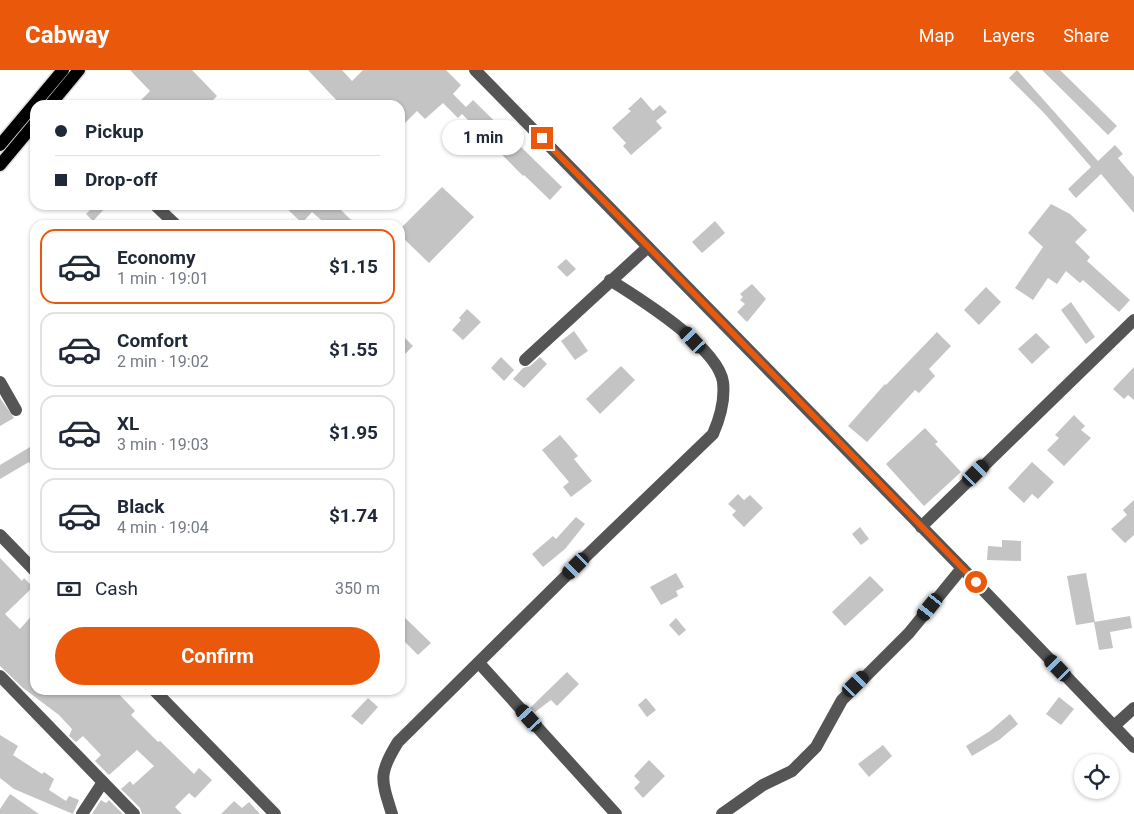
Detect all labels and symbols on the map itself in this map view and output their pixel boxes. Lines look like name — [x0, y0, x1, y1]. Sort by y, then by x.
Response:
callout: 1 min — [442, 120, 524, 156]
route end — [531, 127, 553, 149]
car — [677, 324, 708, 356]
car — [960, 457, 991, 489]
car — [560, 550, 591, 582]
route start — [965, 571, 987, 593]
car — [914, 591, 945, 623]
car — [1042, 652, 1073, 684]
car — [839, 668, 872, 700]
car — [513, 702, 544, 734]

